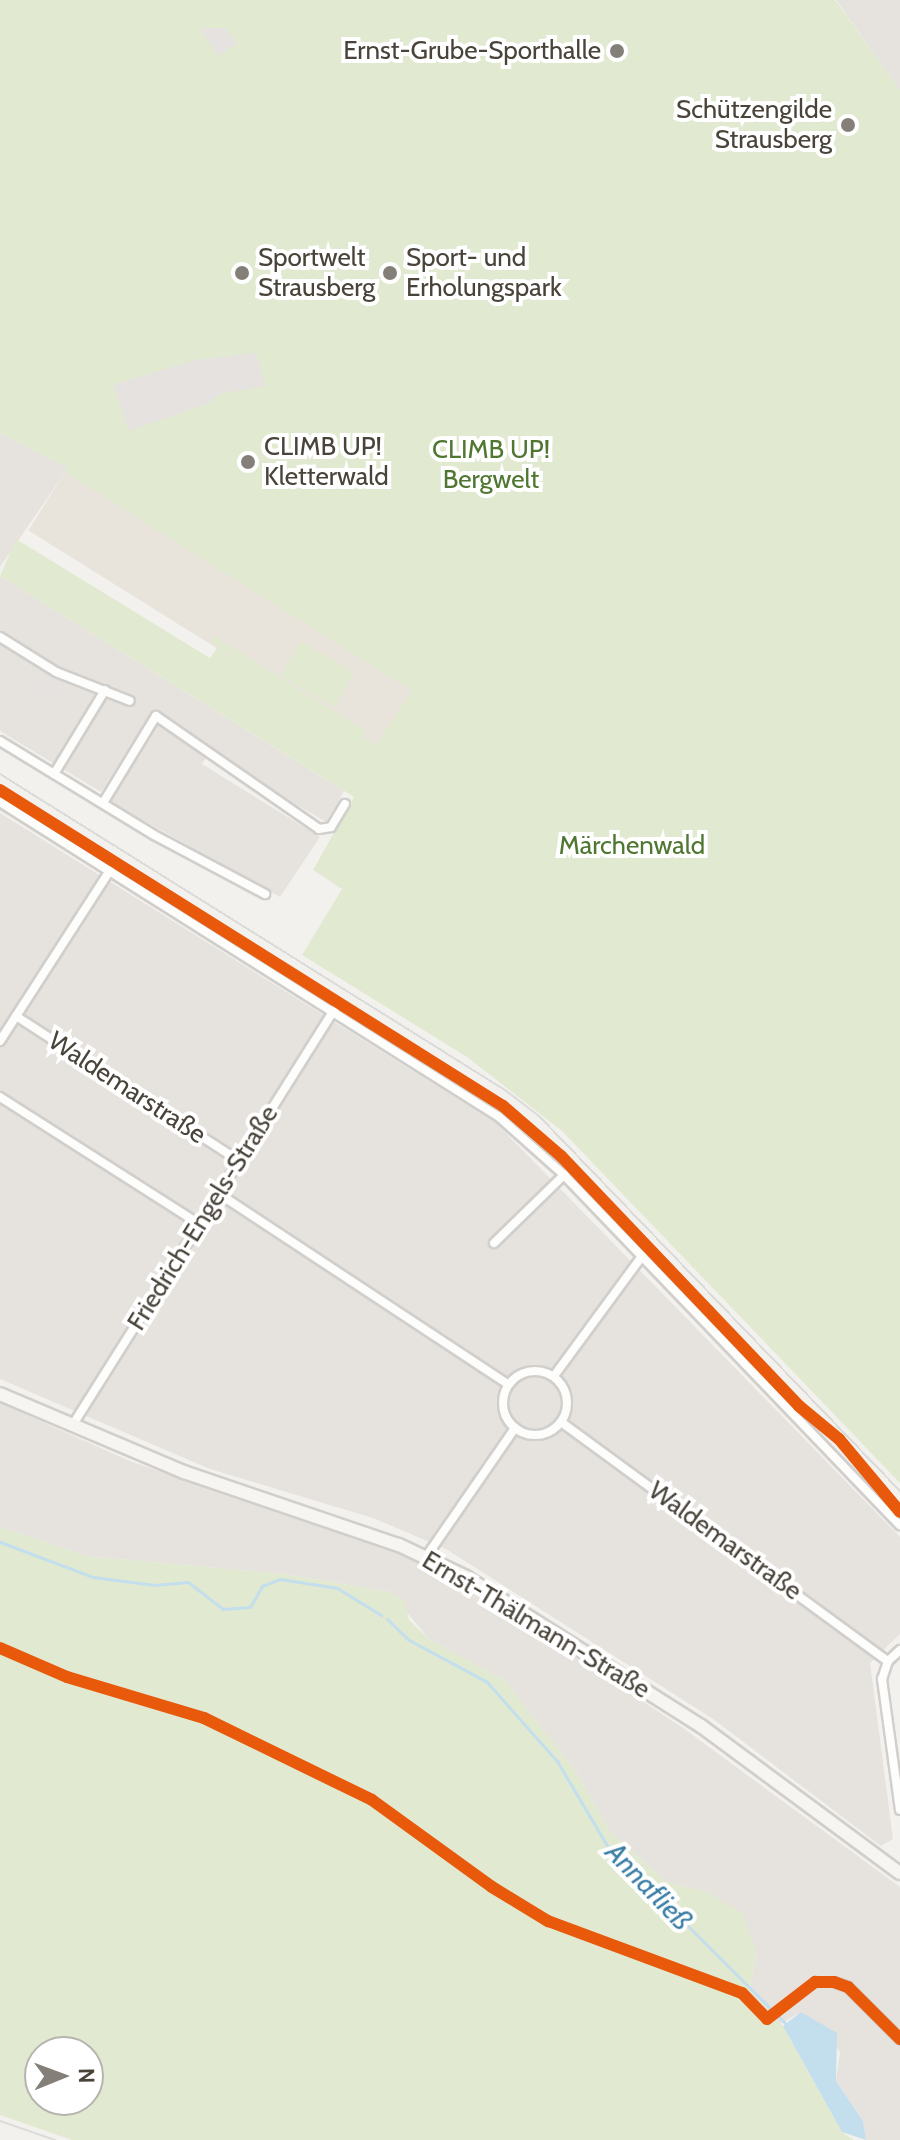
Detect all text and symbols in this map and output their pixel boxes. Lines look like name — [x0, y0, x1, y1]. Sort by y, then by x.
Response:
place label: Ernst-Grube-Sporthalle — [343, 35, 601, 67]
marker: Ernst-Grube-Sporthalle — [608, 42, 626, 60]
place label: Schützengilde Strausberg — [676, 94, 832, 156]
marker: Schützengilde Strausberg — [839, 116, 857, 134]
place label: Sportwelt Strausberg — [258, 242, 375, 304]
place label: Sport- und Erholungspark — [406, 242, 562, 304]
marker: Sportwelt Strausberg — [233, 264, 251, 282]
marker: Sport- und Erholungspark — [381, 264, 399, 282]
place label: CLIMB UP! Kletterwald — [264, 431, 389, 492]
park label: CLIMB UP! Bergwelt — [432, 434, 550, 496]
marker: CLIMB UP! Kletterwald — [239, 453, 257, 471]
park label: Märchenwald — [559, 830, 705, 862]
street label: Waldemarstraße — [42, 1025, 212, 1151]
street label: Friedrich-Engels-Straße — [121, 1100, 285, 1336]
street label: Waldemarstraße — [642, 1475, 808, 1607]
street label: Ernst-Thälmann-Straße — [416, 1545, 656, 1705]
water label: Annafließ — [599, 1835, 699, 1937]
north arrow — [24, 2036, 104, 2116]
text: N — [73, 2068, 100, 2084]

